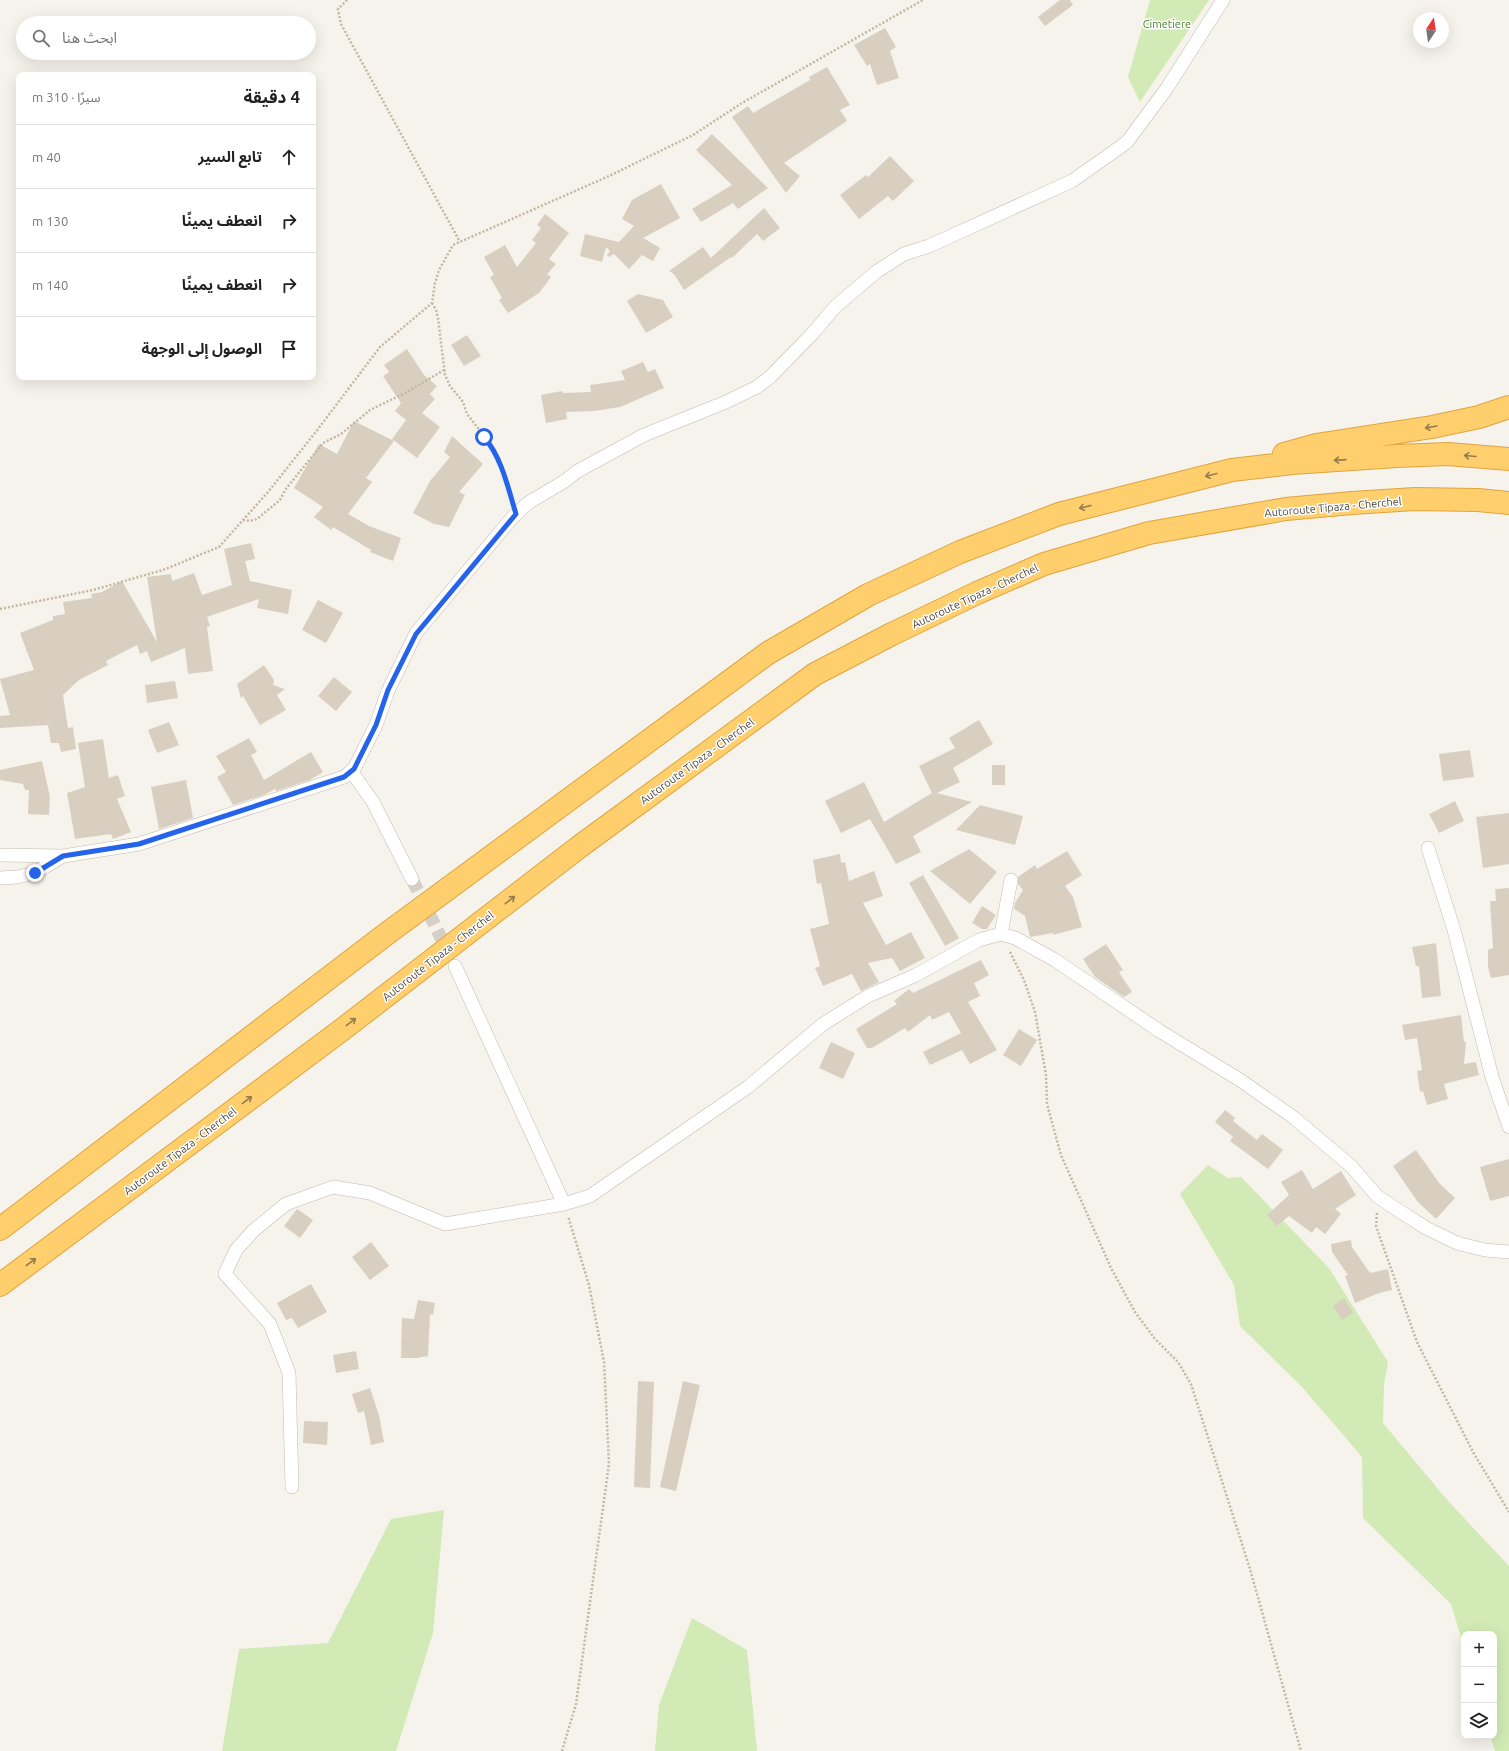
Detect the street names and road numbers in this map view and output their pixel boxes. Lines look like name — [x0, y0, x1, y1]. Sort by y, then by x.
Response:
street label: Autoroute Tipaza - Cherchel — [1264, 495, 1402, 519]
street label: Autoroute Tipaza - Cherchel — [910, 561, 1040, 631]
street label: Autoroute Tipaza - Cherchel — [638, 716, 756, 806]
street label: Autoroute Tipaza - Cherchel — [380, 909, 496, 1003]
street label: Autoroute Tipaza - Cherchel — [121, 1105, 239, 1197]

